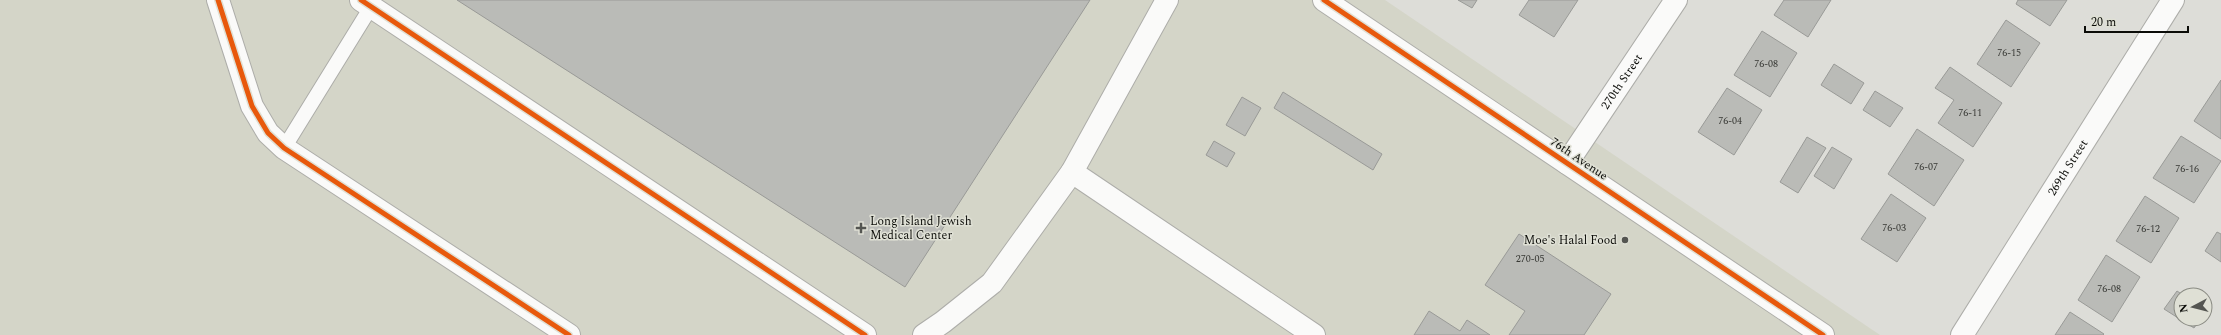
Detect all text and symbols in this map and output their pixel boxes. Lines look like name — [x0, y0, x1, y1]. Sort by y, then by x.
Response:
scale bar — [2085, 8, 2188, 34]
text: 20 m — [2091, 13, 2116, 32]
house number: 76-15 — [1997, 45, 2021, 61]
street label: 270th Street — [1596, 50, 1647, 113]
house number: 76-08 — [1754, 56, 1778, 72]
house number: 76-11 — [1958, 105, 1982, 121]
house number: 76-04 — [1718, 113, 1742, 129]
street label: 76th Avenue — [1546, 133, 1612, 185]
street label: 269th Street — [2042, 135, 2093, 200]
house number: 76-07 — [1914, 159, 1938, 175]
house number: 76-16 — [2175, 161, 2199, 177]
place label: Long Island Jewish Medical Center — [870, 212, 972, 245]
house number: 76-03 — [1882, 220, 1906, 236]
house number: 76-12 — [2136, 221, 2160, 237]
marker: Long Island Jewish Medical Center — [855, 222, 867, 234]
place label: Moe's Halal Food — [1524, 231, 1617, 250]
marker: Moe's Halal Food — [1620, 235, 1630, 245]
house number: 270-05 — [1516, 251, 1544, 267]
house number: 76-08 — [2097, 281, 2121, 297]
north arrow — [2173, 287, 2213, 327]
text: N — [2175, 303, 2193, 314]

